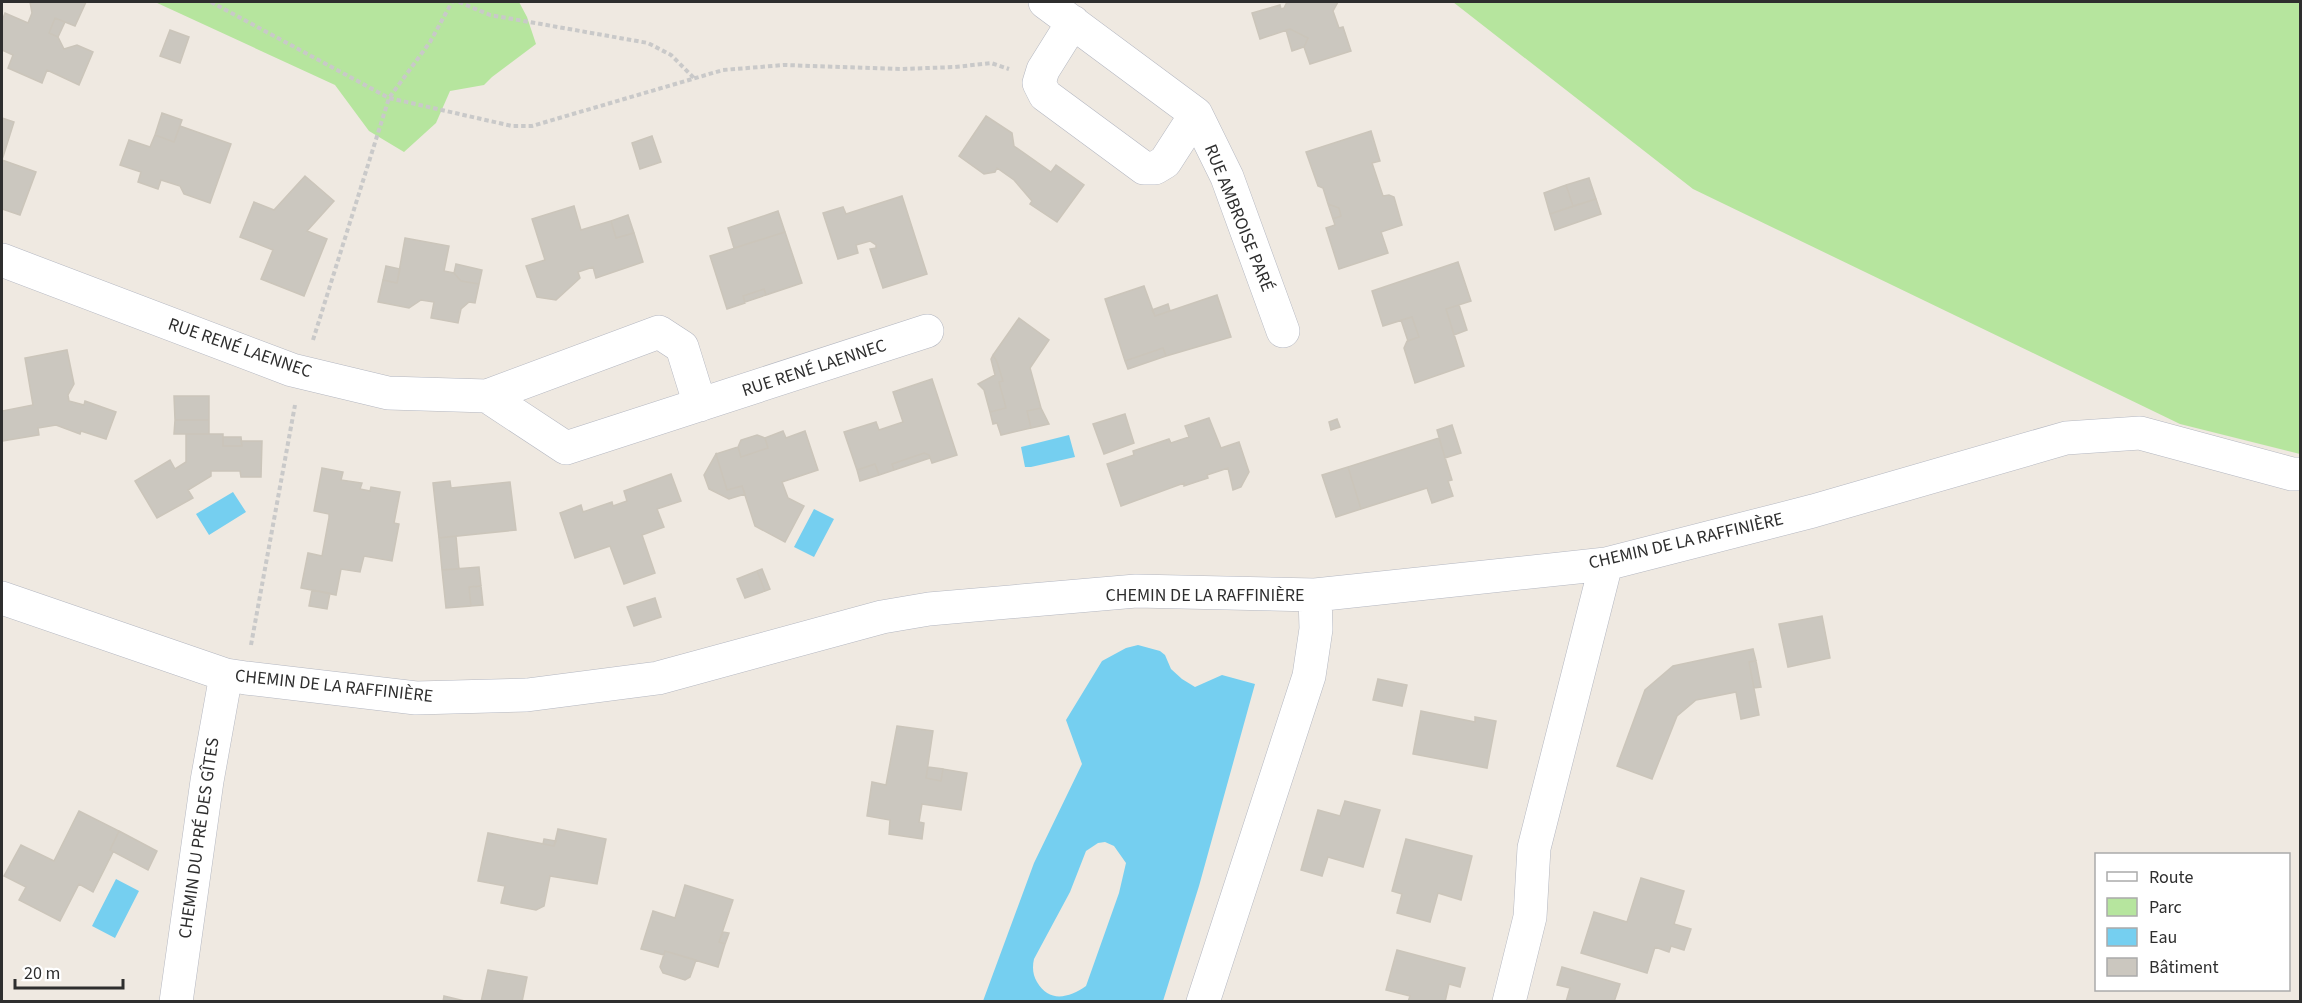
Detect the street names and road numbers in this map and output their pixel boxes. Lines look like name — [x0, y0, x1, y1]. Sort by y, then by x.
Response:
street label: RUE AMBROISE PARÉ — [1198, 141, 1280, 295]
street label: RUE RENÉ LAENNEC — [165, 312, 315, 384]
street label: RUE RENÉ LAENNEC — [739, 333, 889, 403]
street label: CHEMIN DE LA RAFFINIÈRE — [1586, 506, 1786, 576]
street label: CHEMIN DE LA RAFFINIÈRE — [1106, 583, 1304, 608]
street label: CHEMIN DE LA RAFFINIÈRE — [234, 663, 434, 709]
street label: CHEMIN DU PRÉ DES GÎTES — [173, 736, 225, 940]

